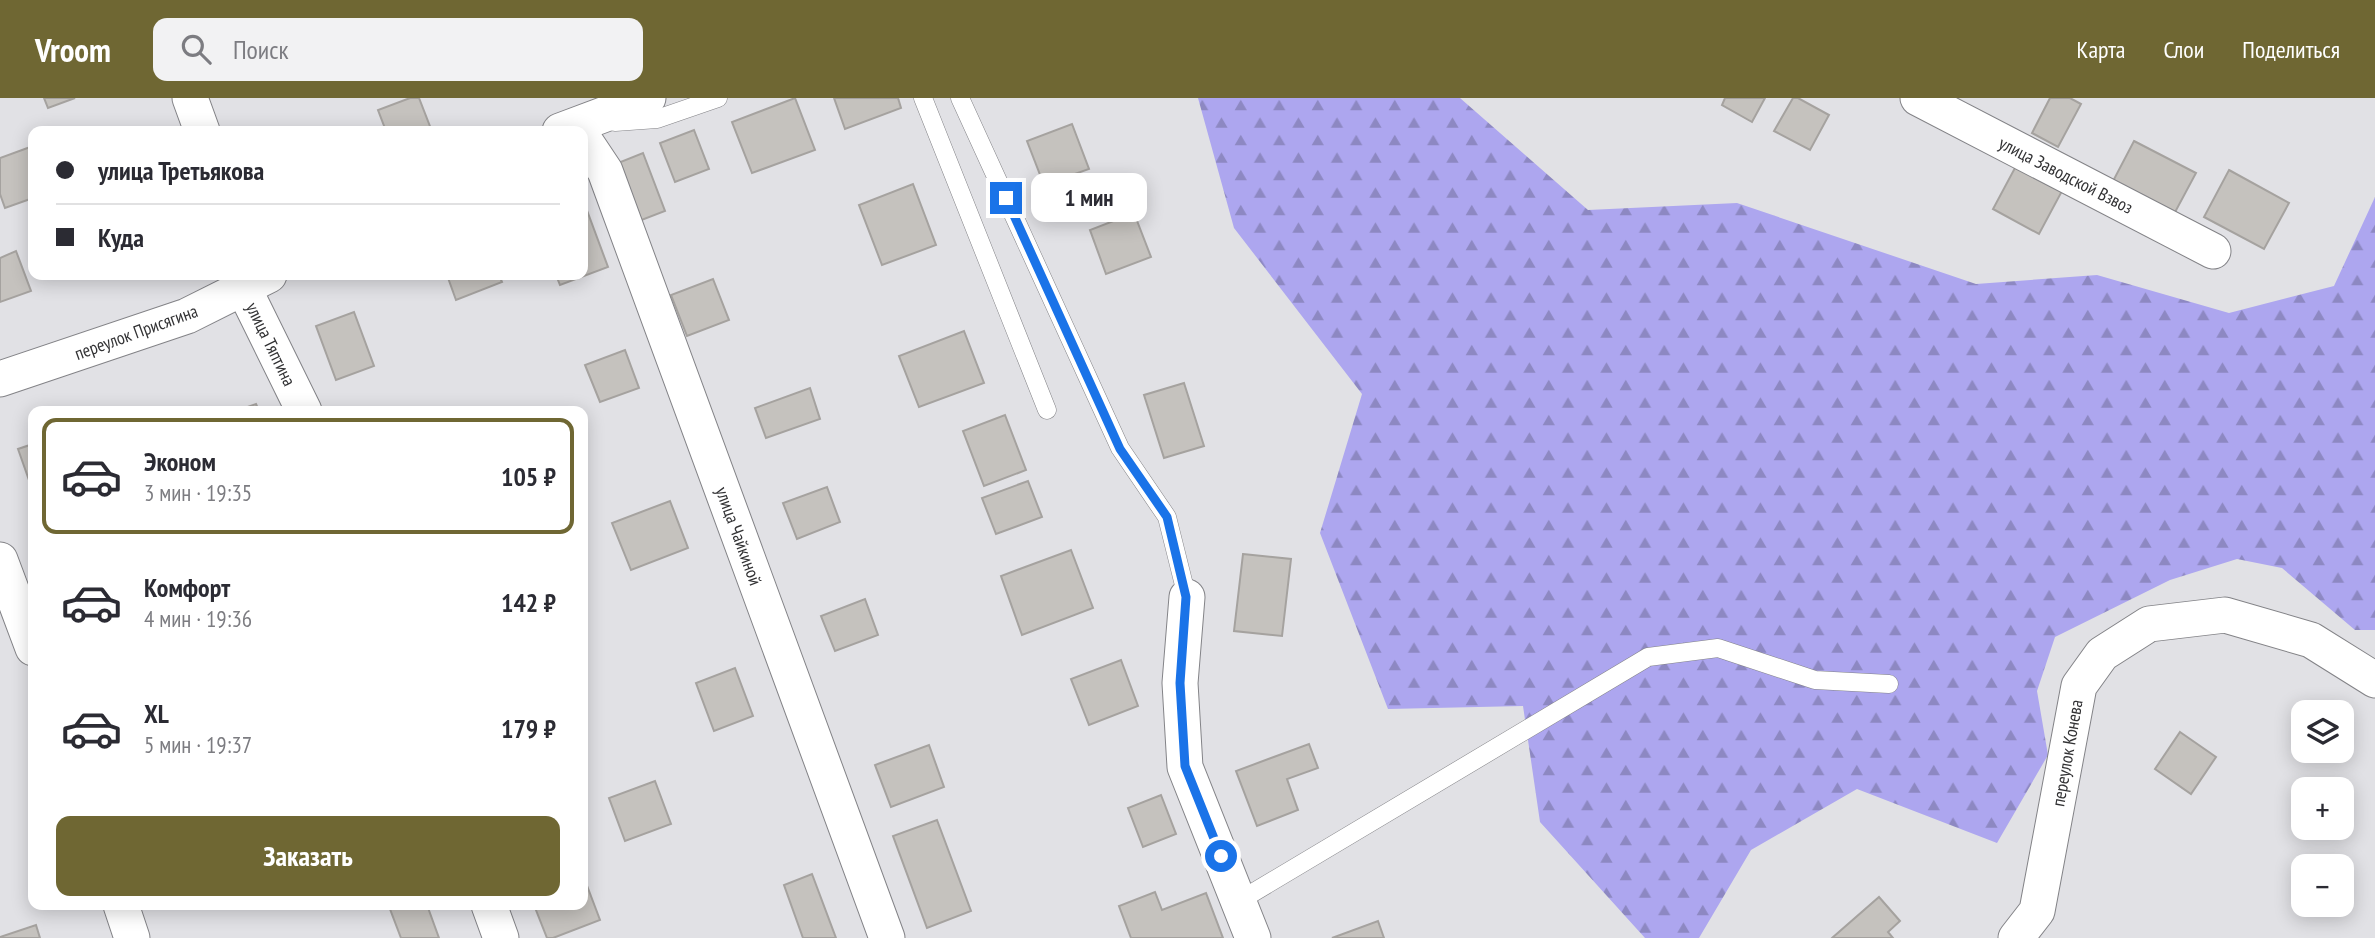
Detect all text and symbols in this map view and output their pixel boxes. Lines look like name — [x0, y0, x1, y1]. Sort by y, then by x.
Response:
search box — [153, 18, 643, 81]
text: Vroom — [35, 28, 111, 71]
icon: search — [177, 30, 215, 68]
text: Поиск — [233, 33, 289, 66]
text: Карта — [2077, 34, 2125, 65]
text: Слои — [2163, 34, 2204, 65]
text: Поделиться — [2242, 34, 2340, 65]
street label: улица Заводской Взвоз — [1995, 131, 2137, 219]
text: улица Третьякова — [98, 154, 264, 187]
callout: 1 мин — [1030, 174, 1146, 222]
route end — [990, 182, 1022, 214]
text: 1 мин — [1064, 183, 1114, 212]
text: Куда — [98, 221, 144, 254]
street label: улица Тяптина — [241, 298, 301, 390]
street label: переулок Присягина — [71, 299, 201, 365]
icon: car — [60, 445, 123, 508]
text: Эконом — [144, 445, 216, 478]
text: 105 ₽ — [501, 460, 556, 493]
text: 3 мин · 19:35 — [144, 478, 252, 507]
street label: улица Чайкиной — [711, 484, 767, 588]
icon: car — [60, 571, 123, 634]
text: Комфорт — [144, 571, 230, 604]
text: 142 ₽ — [501, 586, 556, 619]
text: 4 мин · 19:36 — [144, 604, 252, 633]
icon: car — [60, 697, 123, 760]
text: XL — [144, 697, 169, 730]
street label: переулок Конева — [2046, 698, 2088, 808]
map controls — [2291, 700, 2354, 917]
button: layers — [2291, 700, 2354, 763]
text: 179 ₽ — [501, 712, 556, 745]
text: 5 мин · 19:37 — [144, 730, 252, 759]
button: + — [2291, 777, 2354, 840]
button: Заказать — [56, 816, 560, 896]
route start — [1205, 840, 1237, 872]
button: − — [2291, 854, 2354, 917]

